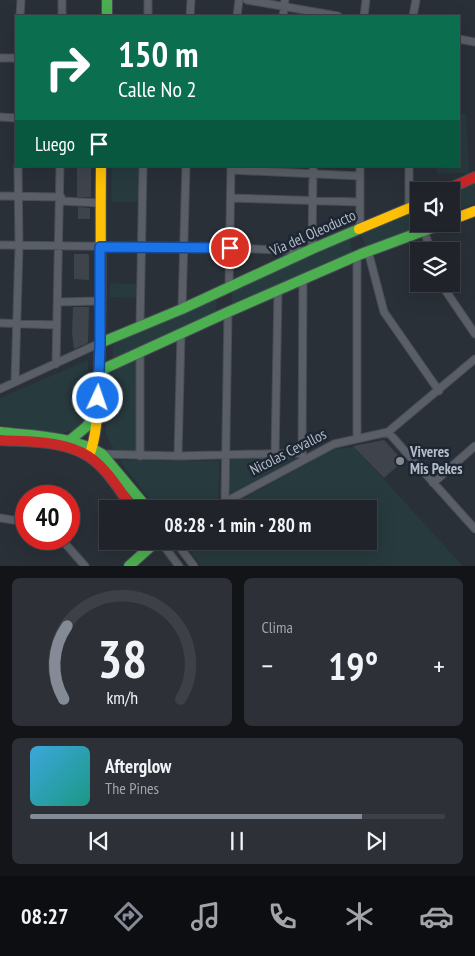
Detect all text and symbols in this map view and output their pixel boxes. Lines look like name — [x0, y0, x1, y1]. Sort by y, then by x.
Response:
text: 150 m — [118, 31, 199, 77]
icon: right — [35, 35, 100, 100]
text: Calle No 2 — [118, 75, 197, 103]
icon: arrive — [85, 130, 113, 158]
text: Luego — [35, 132, 75, 156]
map controls — [410, 182, 460, 292]
button: sound — [410, 182, 460, 232]
street label: Via del Oleoducto — [266, 205, 359, 260]
pin — [209, 227, 251, 269]
icon: arrive — [216, 234, 244, 262]
button: layers — [410, 242, 460, 292]
position arrow — [71, 371, 123, 423]
street label: Nicolas Cevallos — [246, 424, 329, 479]
place label: Viveres Mis Pekes — [409, 442, 463, 478]
marker: Viveres Mis Pekes — [394, 455, 406, 467]
speed limit sign: 40 — [15, 485, 80, 550]
text: 08:28 · 1 min · 280 m — [165, 513, 311, 537]
text: Clima — [262, 617, 293, 637]
text: 38 — [97, 625, 147, 692]
text: 19° — [328, 641, 378, 690]
text: − — [262, 647, 273, 684]
text: + — [433, 647, 445, 684]
text: km/h — [106, 686, 138, 709]
text: Afterglow — [105, 754, 171, 778]
text: The Pines — [105, 778, 159, 798]
icon: previous — [85, 827, 113, 855]
icon: pause — [223, 827, 251, 855]
icon: next — [362, 827, 390, 855]
icon: directions — [111, 899, 146, 934]
icon: music — [188, 899, 223, 934]
icon: phone — [265, 899, 300, 934]
icon: climate — [342, 899, 377, 934]
icon: car — [419, 899, 454, 934]
text: 08:27 — [21, 902, 69, 930]

